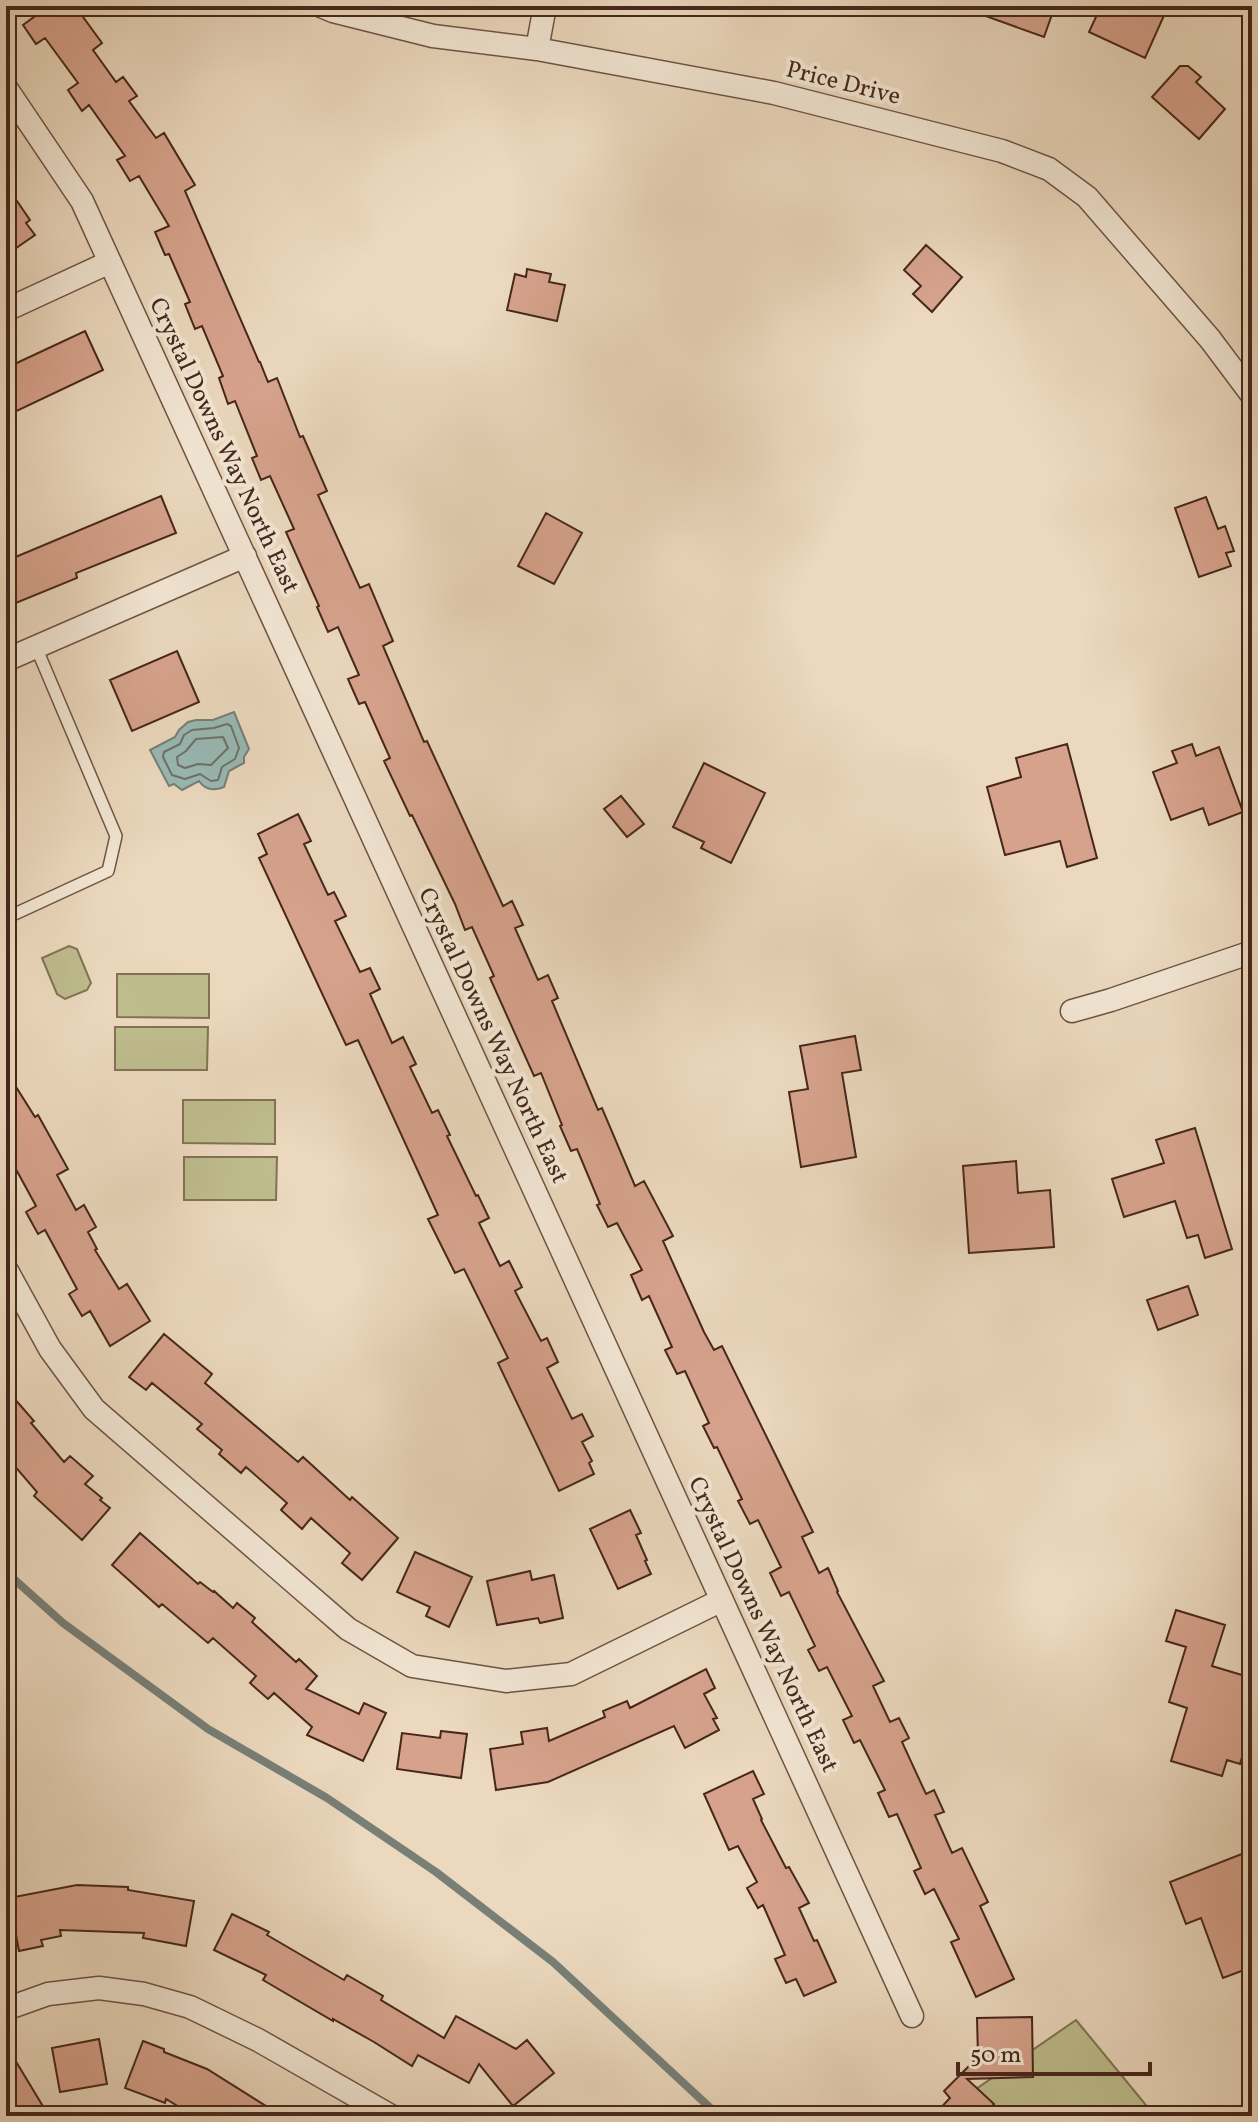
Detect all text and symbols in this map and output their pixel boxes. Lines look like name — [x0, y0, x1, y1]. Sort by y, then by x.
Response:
street label: Price Drive — [782, 53, 904, 115]
street label: Crystal Downs Way North East — [139, 293, 307, 599]
street label: Crystal Downs Way North East — [408, 883, 576, 1189]
street label: Crystal Downs Way North East — [678, 1472, 846, 1778]
scale bar — [958, 2026, 1150, 2076]
text: 50 m — [970, 2039, 1022, 2073]

